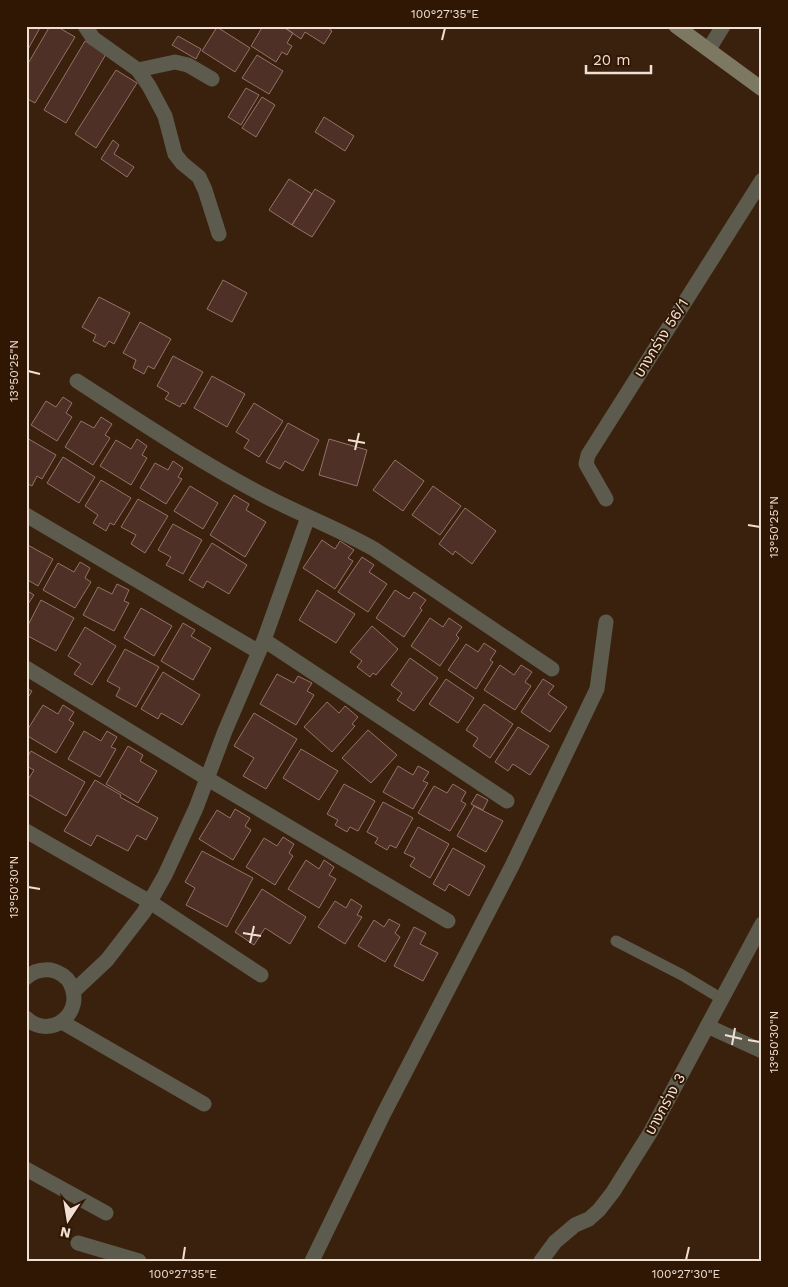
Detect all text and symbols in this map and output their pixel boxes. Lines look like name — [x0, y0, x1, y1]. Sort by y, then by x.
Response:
text: 100°27'35"E — [411, 7, 479, 21]
scale bar — [586, 42, 650, 74]
text: 20 m — [593, 51, 631, 69]
street label: บางกร่าง 56/1 — [630, 295, 692, 381]
text: 13°50'25"N — [7, 340, 21, 402]
text: 13°50'25"N — [767, 496, 781, 558]
text: 13°50'30"N — [7, 856, 21, 918]
text: 13°50'30"N — [767, 1011, 781, 1073]
street label: บางกร่าง 3 — [641, 1070, 689, 1138]
north arrow — [42, 1194, 92, 1244]
text: N — [59, 1224, 72, 1242]
text: 100°27'35"E — [149, 1267, 217, 1281]
text: 100°27'30"E — [652, 1267, 721, 1281]

